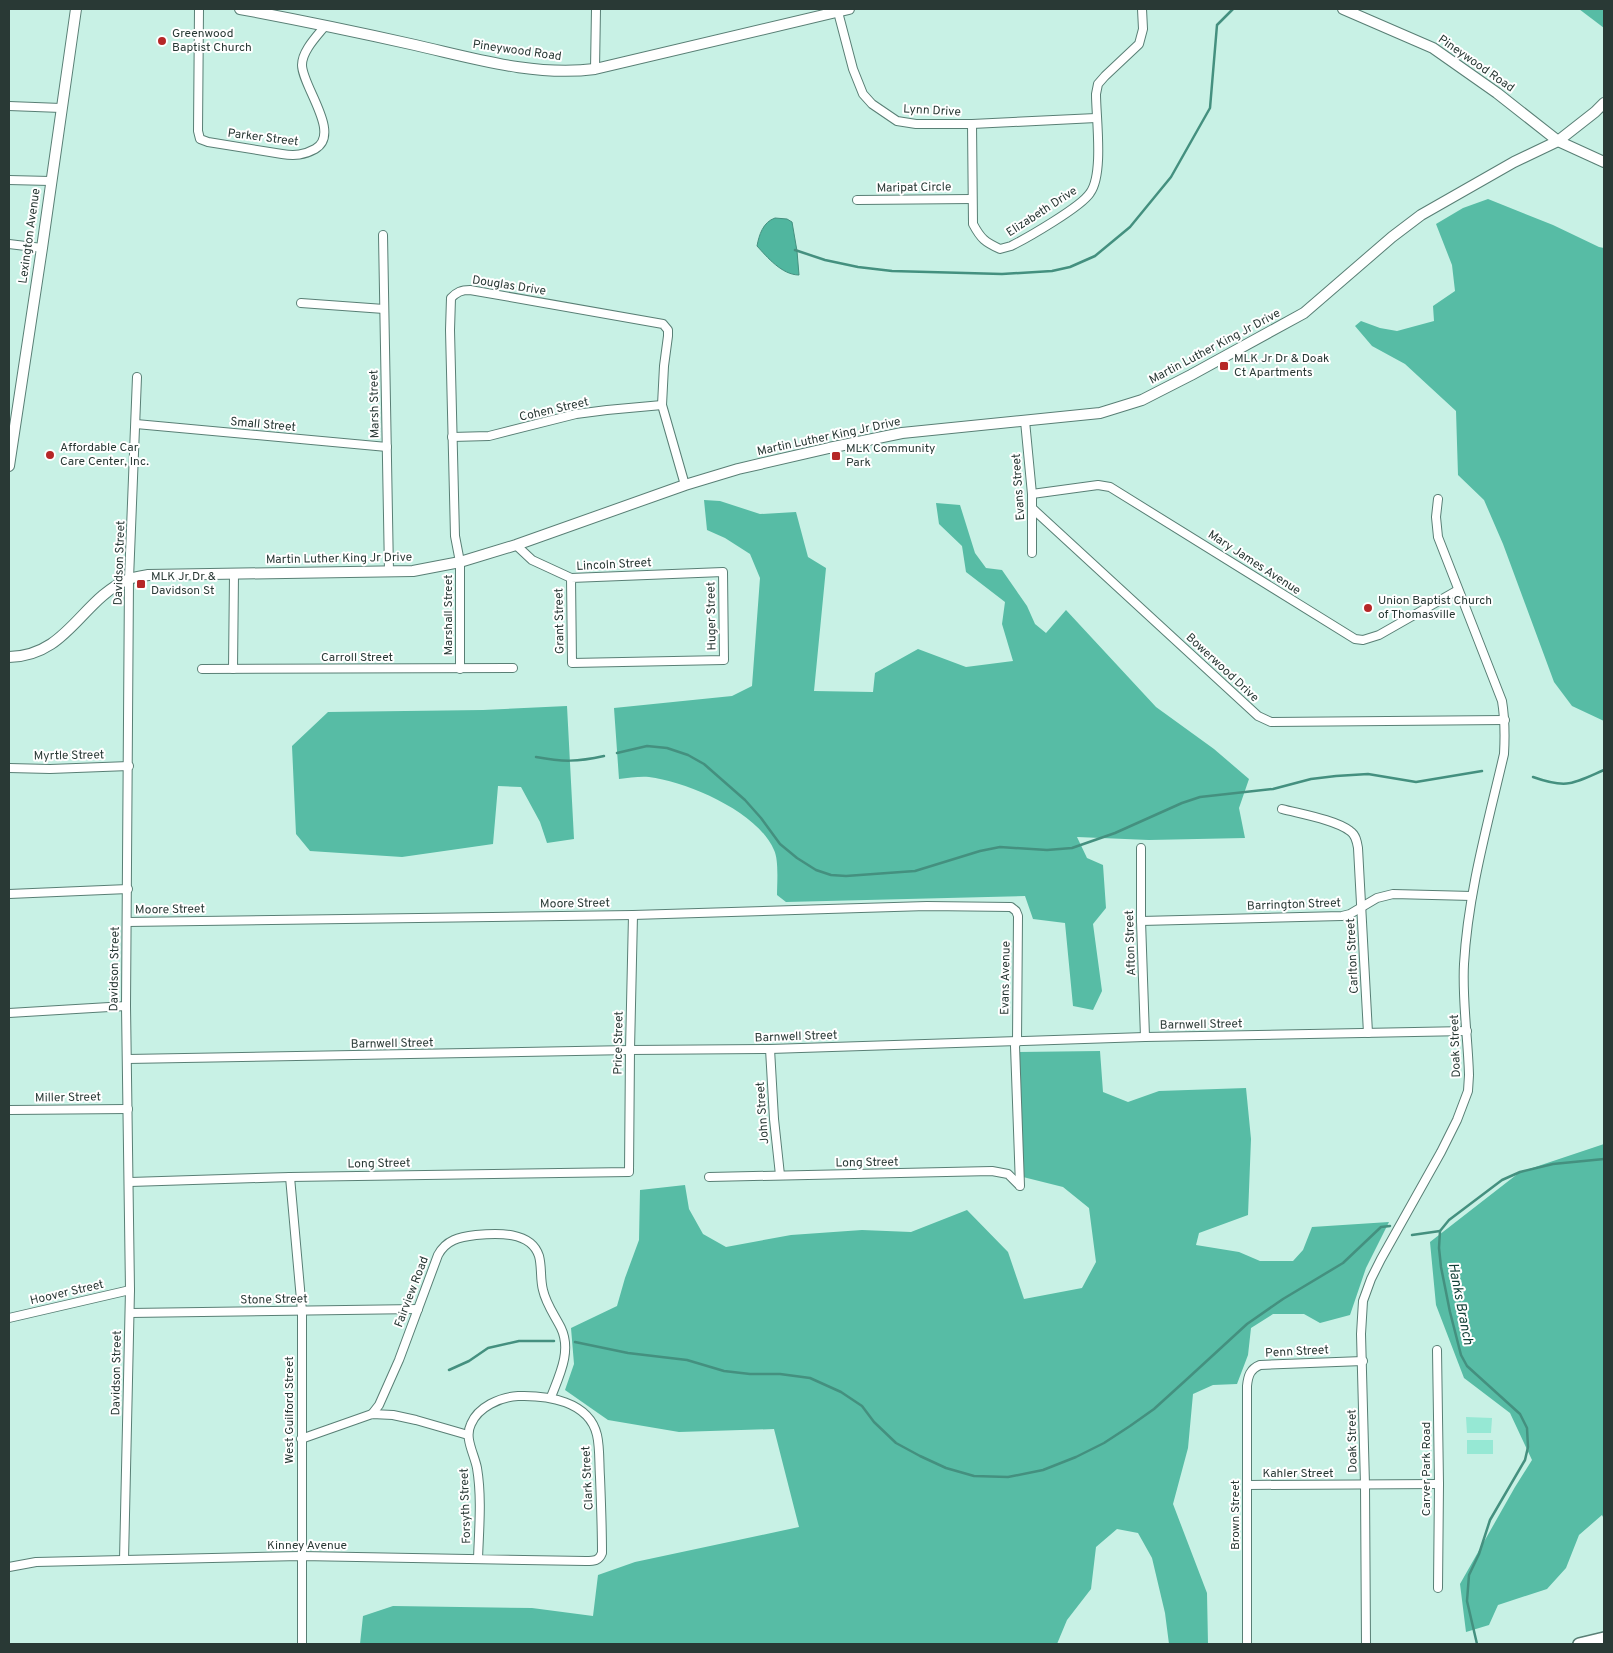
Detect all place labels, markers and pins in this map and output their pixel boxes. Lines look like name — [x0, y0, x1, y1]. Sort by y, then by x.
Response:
place label: Greenwood Baptist Church — [172, 26, 252, 56]
marker: Greenwood Baptist Church — [156, 35, 168, 47]
place label: MLK Jr Dr & Doak Ct Apartments — [1234, 351, 1329, 381]
marker: MLK Jr Dr & Doak Ct Apartments — [1218, 360, 1230, 372]
place label: Affordable Car Care Center, Inc. — [60, 440, 149, 470]
place label: MLK Community Park — [846, 441, 935, 471]
marker: Affordable Car Care Center, Inc. — [44, 449, 56, 461]
marker: MLK Community Park — [830, 450, 842, 462]
place label: MLK Jr Dr & Davidson St — [151, 569, 216, 599]
marker: MLK Jr Dr & Davidson St — [135, 578, 147, 590]
place label: Union Baptist Church of Thomasville — [1378, 593, 1492, 623]
marker: Union Baptist Church of Thomasville — [1362, 602, 1374, 614]

